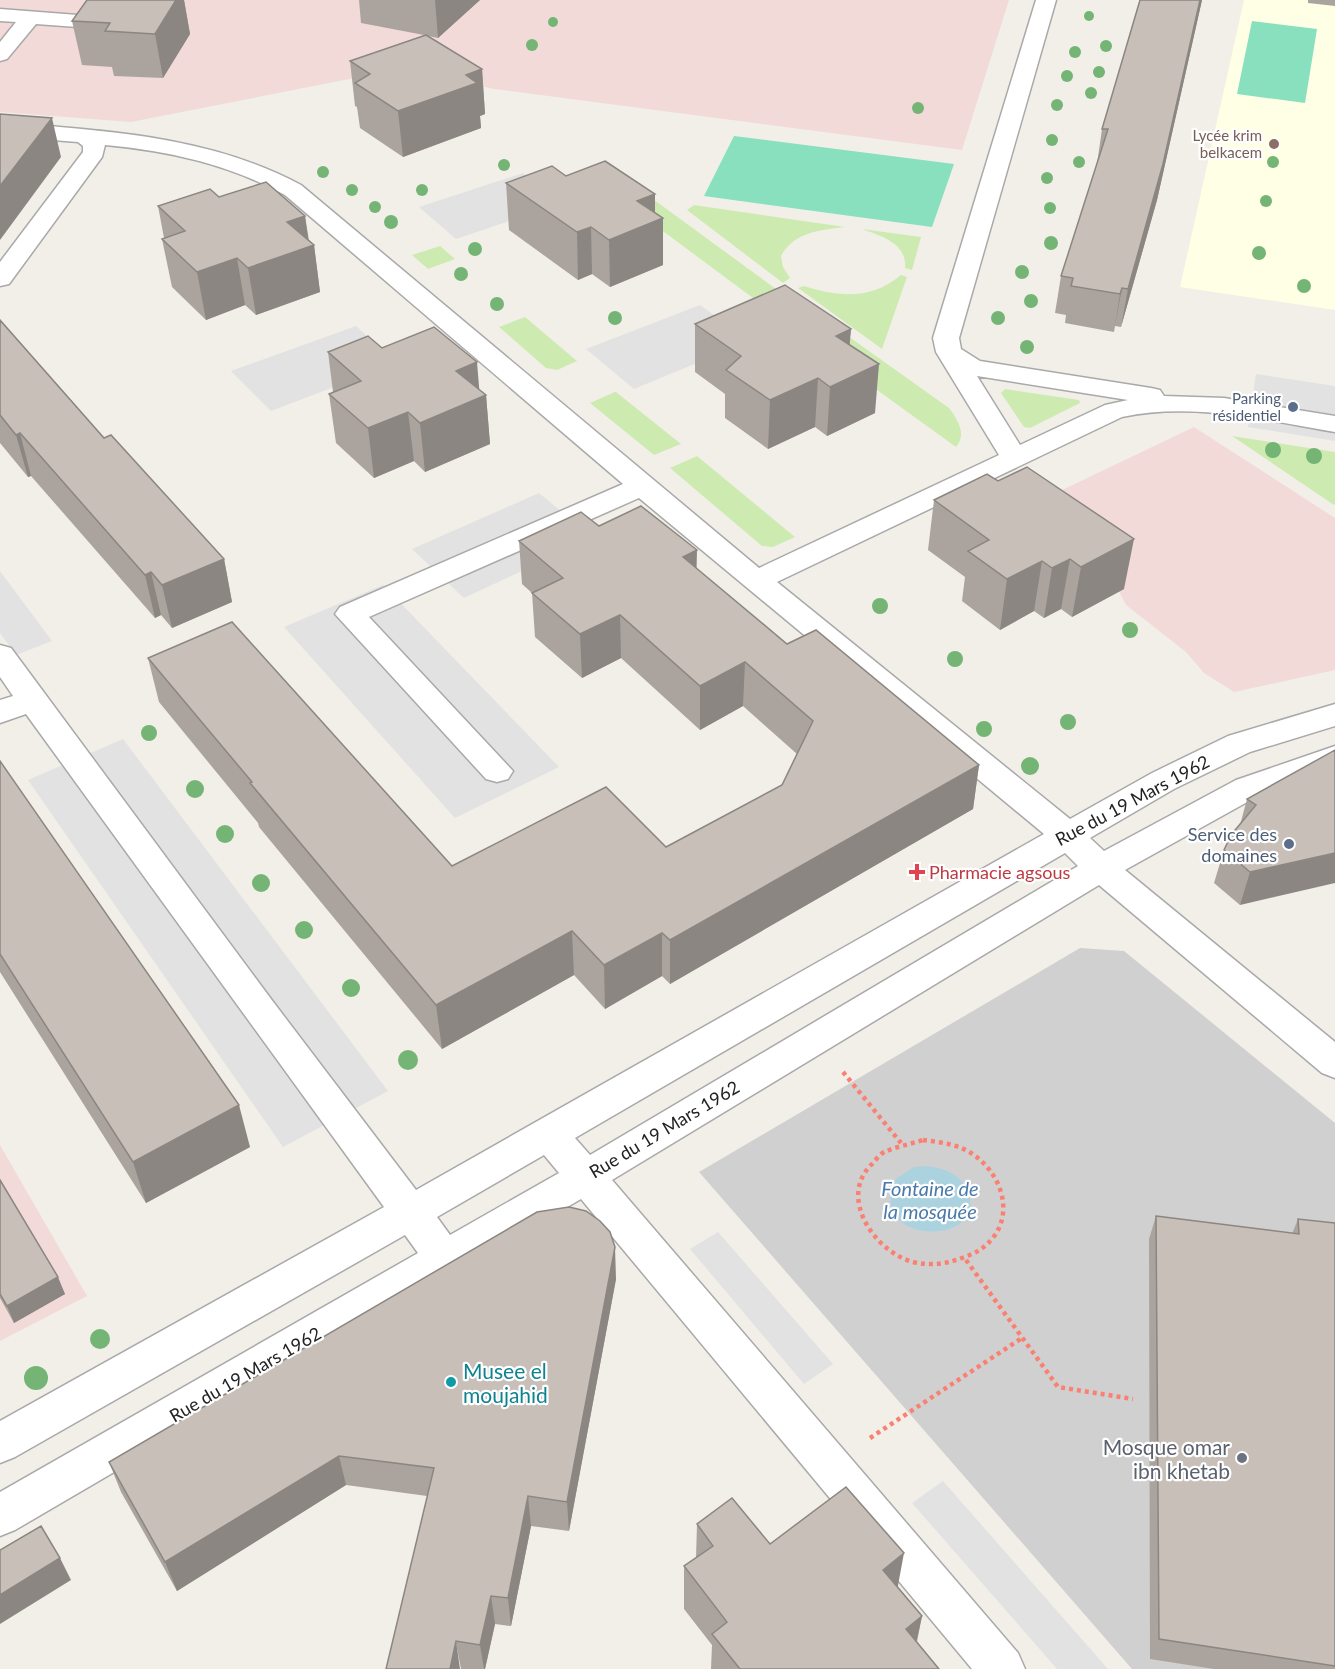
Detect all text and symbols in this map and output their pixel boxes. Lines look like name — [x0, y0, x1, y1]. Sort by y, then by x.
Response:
place label: Lycée krim belkacem — [1192, 126, 1262, 161]
marker: Lycée krim belkacem — [1267, 137, 1281, 151]
place label: Parking résidentiel — [1213, 389, 1281, 424]
marker: Parking résidentiel — [1286, 400, 1300, 414]
street label: Rue du 19 Mars 1962 — [1051, 750, 1213, 850]
place label: Service des domaines — [1188, 823, 1277, 866]
marker: Service des domaines — [1282, 837, 1296, 851]
place label: Pharmacie agsous — [929, 861, 1070, 883]
marker: Pharmacie agsous — [910, 865, 924, 879]
street label: Rue du 19 Mars 1962 — [585, 1075, 743, 1183]
water label: Fontaine de la mosquée — [881, 1176, 979, 1223]
street label: Rue du 19 Mars 1962 — [165, 1322, 325, 1426]
place label: Musee el moujahid — [463, 1358, 548, 1407]
marker: Musee el moujahid — [444, 1375, 458, 1389]
place label: Mosque omar ibn khetab — [1103, 1434, 1230, 1483]
marker: Mosque omar ibn khetab — [1235, 1451, 1249, 1465]

